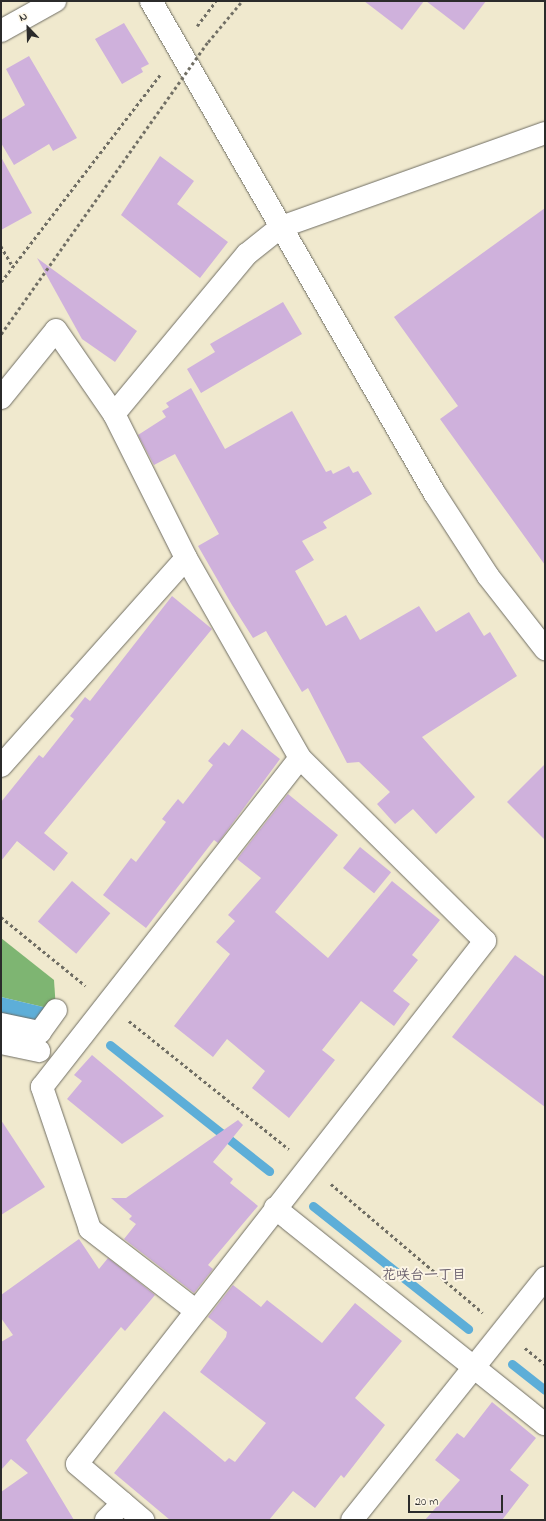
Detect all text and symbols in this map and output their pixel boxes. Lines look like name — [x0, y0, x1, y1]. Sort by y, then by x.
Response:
north arrow — [8, 8, 48, 48]
text: N — [17, 8, 30, 26]
district label: 花咲台一丁目 — [382, 1268, 466, 1284]
scale bar — [410, 1487, 505, 1513]
text: 20 m — [415, 1493, 438, 1511]

